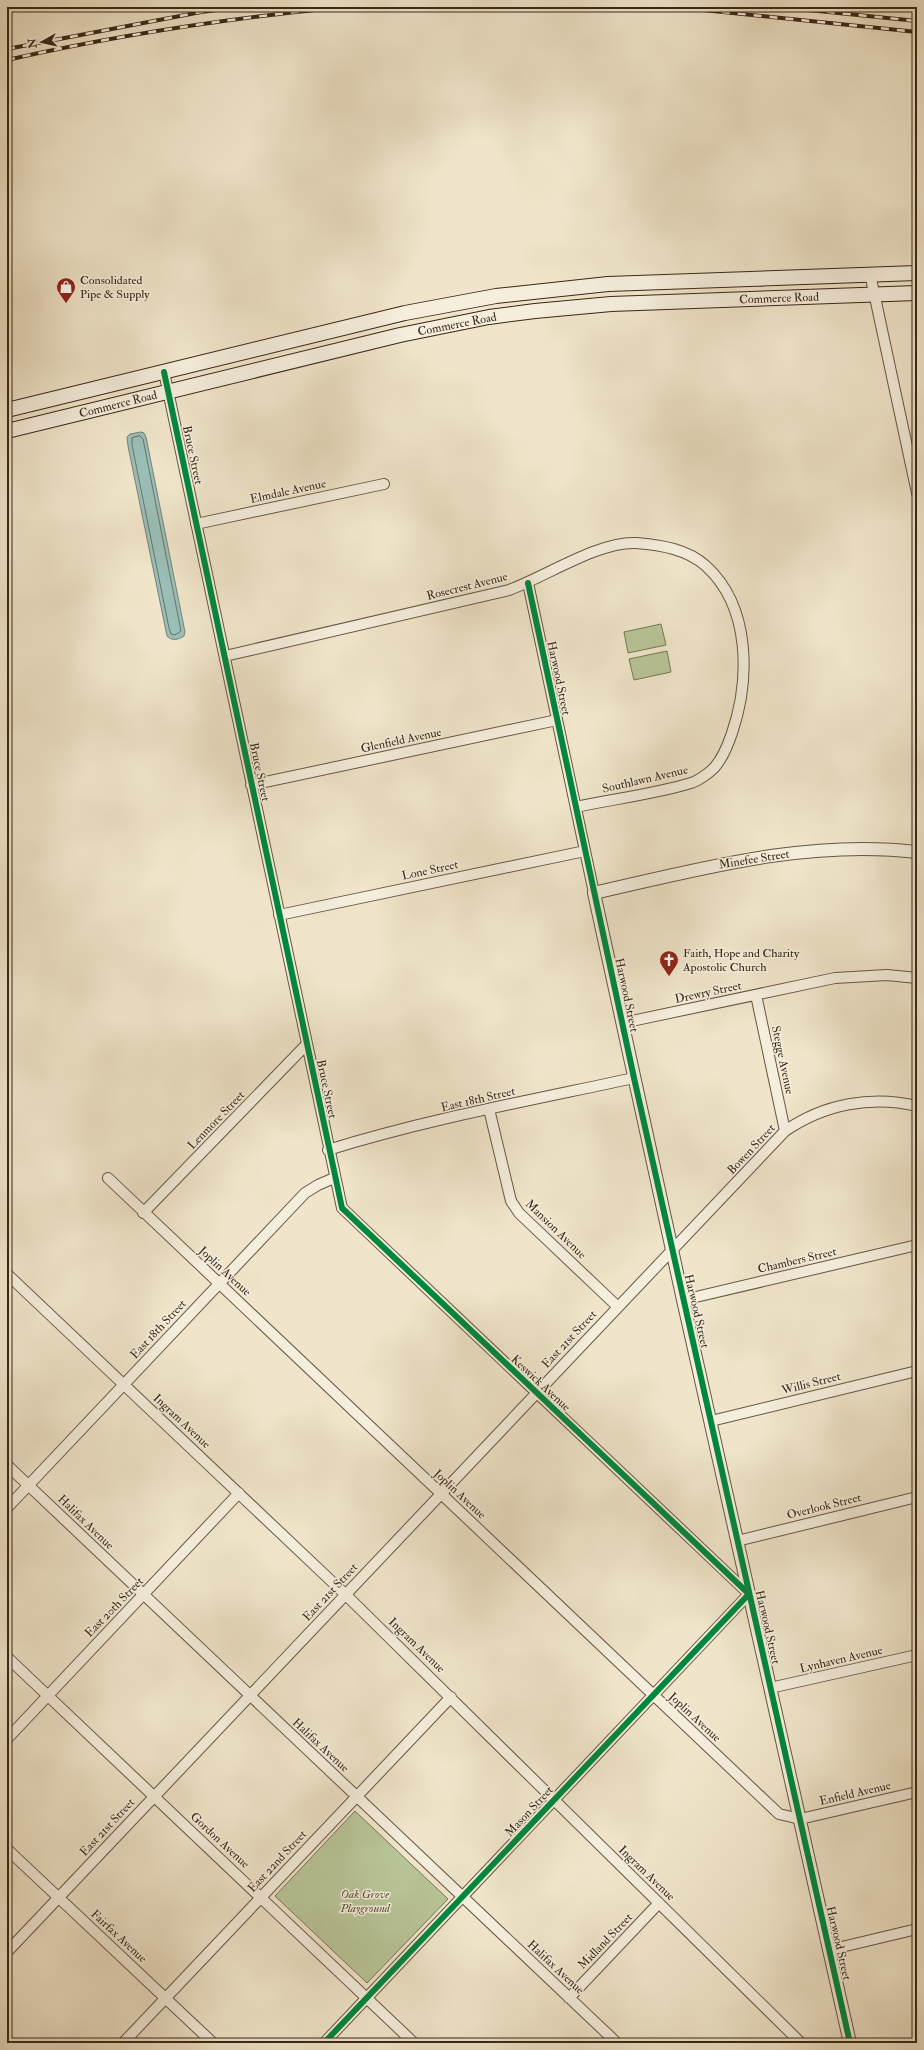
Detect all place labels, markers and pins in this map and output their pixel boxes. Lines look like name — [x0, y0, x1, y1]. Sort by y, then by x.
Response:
place label: Consolidated Pipe & Supply — [80, 273, 150, 302]
shop icon: Consolidated Pipe & Supply — [55, 276, 77, 304]
place label: Faith, Hope and Charity Apostolic Church — [682, 946, 800, 975]
church icon: Faith, Hope and Charity Apostolic Church — [658, 949, 680, 977]

